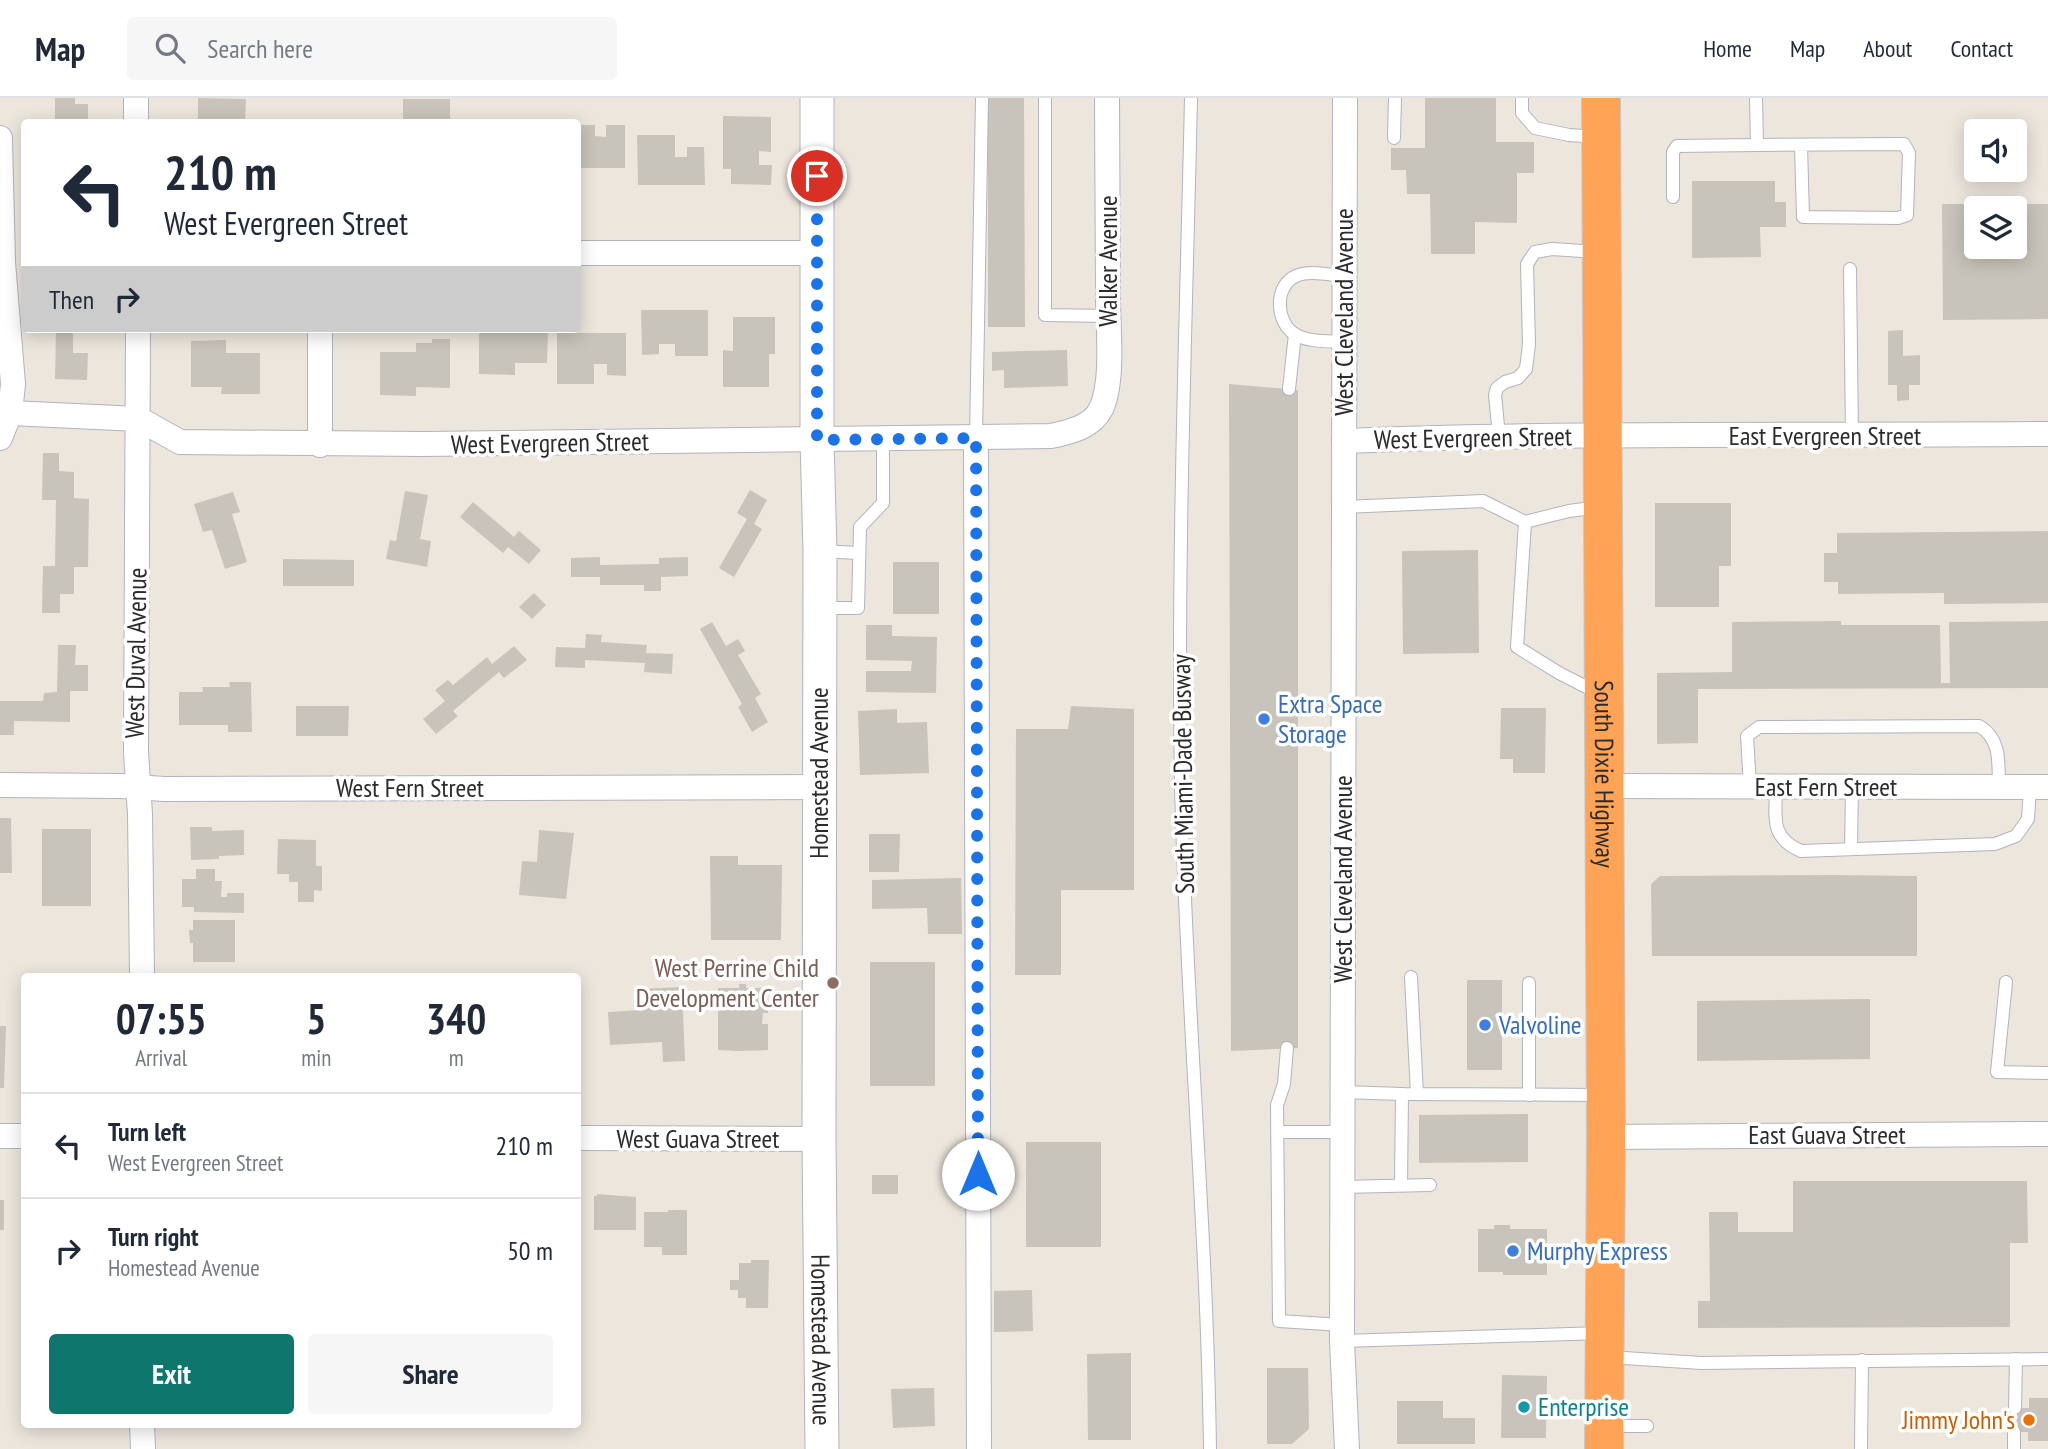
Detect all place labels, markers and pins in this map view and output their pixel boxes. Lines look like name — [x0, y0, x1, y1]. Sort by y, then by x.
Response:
pin — [787, 146, 847, 206]
place label: Extra Space Storage — [1278, 687, 1382, 750]
marker: Extra Space Storage — [1256, 711, 1272, 727]
place label: West Perrine Child Development Center — [636, 951, 819, 1014]
marker: West Perrine Child Development Center — [825, 975, 841, 991]
place label: Valvoline — [1498, 1008, 1582, 1041]
marker: Valvoline — [1477, 1017, 1493, 1033]
place label: Murphy Express — [1527, 1234, 1668, 1267]
marker: Murphy Express — [1505, 1243, 1521, 1259]
place label: Enterprise — [1538, 1390, 1629, 1423]
marker: Enterprise — [1516, 1399, 1532, 1415]
place label: Jimmy John's — [1901, 1403, 2015, 1436]
marker: Jimmy John's — [2021, 1412, 2037, 1428]

